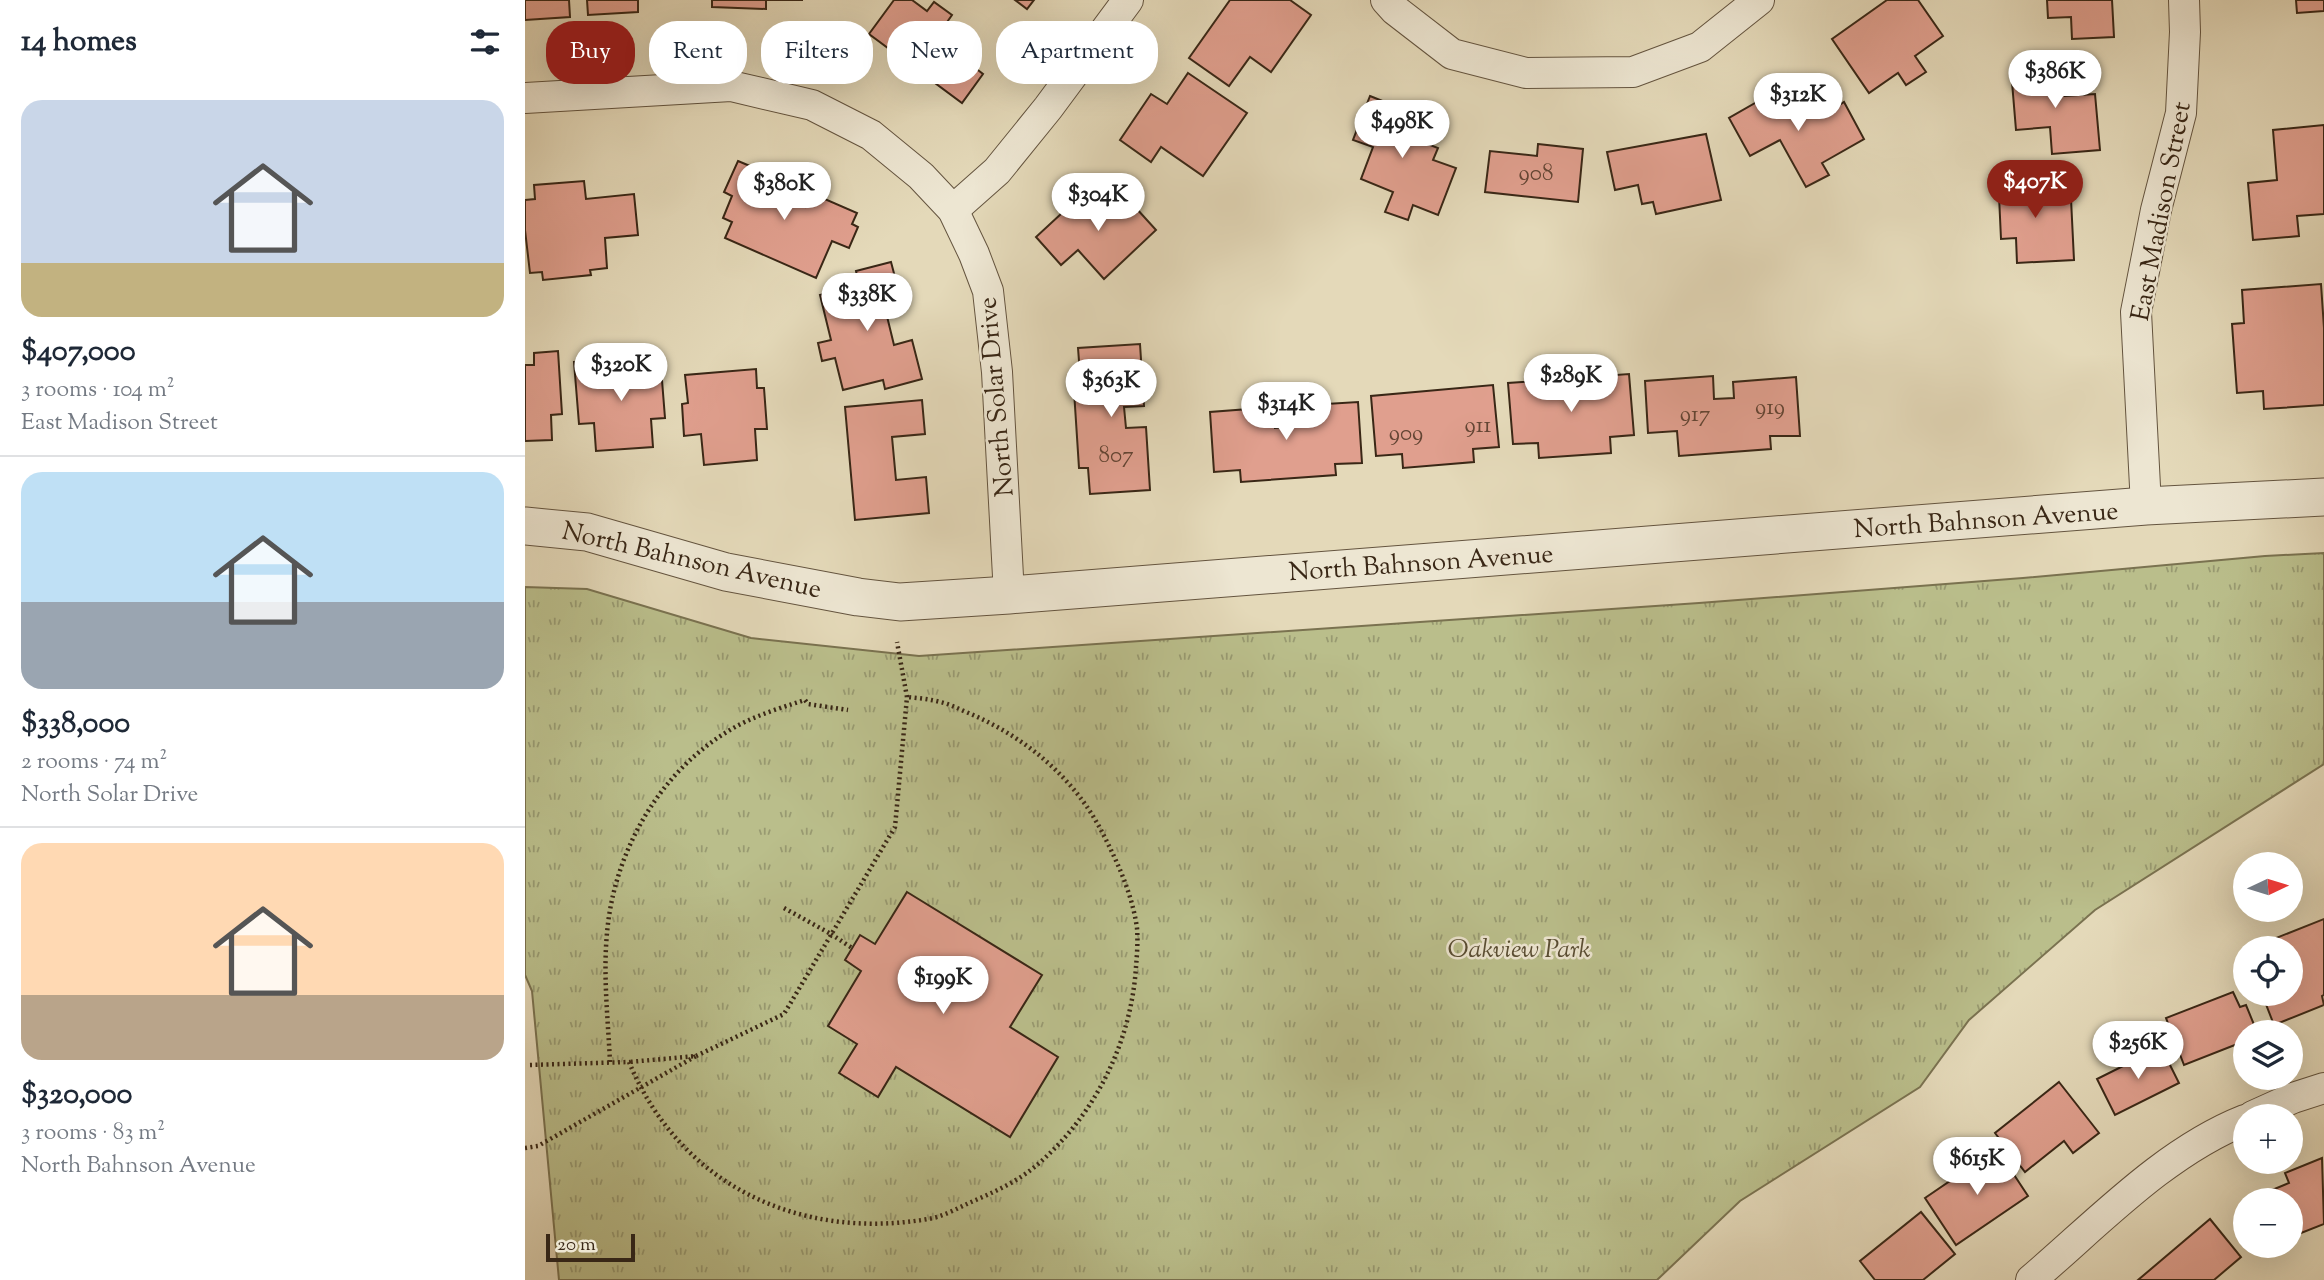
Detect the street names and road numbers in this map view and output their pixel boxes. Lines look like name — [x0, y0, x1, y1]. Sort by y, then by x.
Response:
street label: East Madison Street — [2123, 99, 2202, 324]
street label: North Solar Drive — [970, 295, 1025, 498]
street label: North Bahnson Avenue — [1853, 494, 2120, 549]
street label: North Bahnson Avenue — [558, 514, 825, 609]
street label: North Bahnson Avenue — [1288, 537, 1555, 592]

